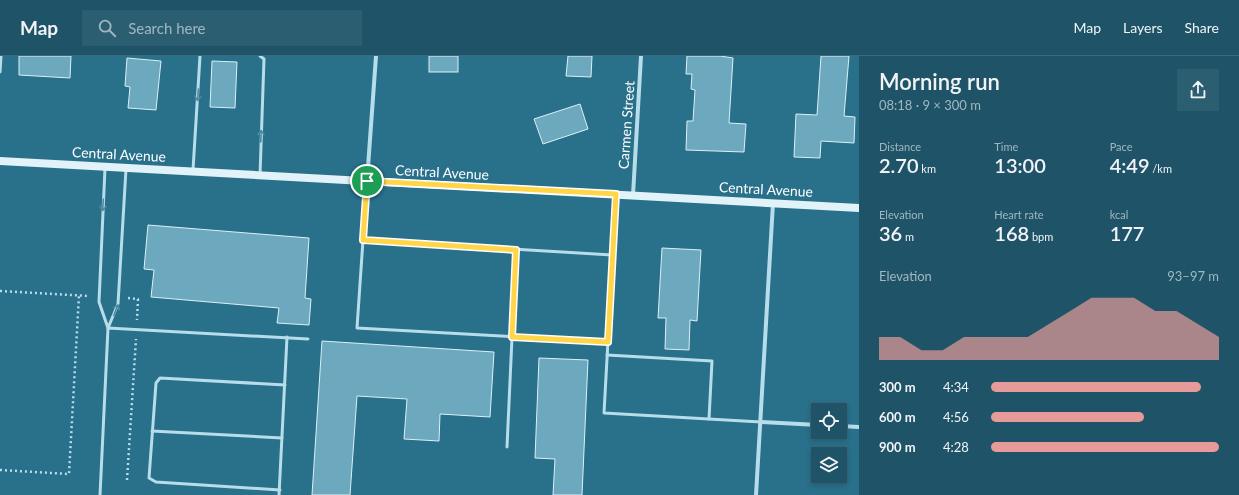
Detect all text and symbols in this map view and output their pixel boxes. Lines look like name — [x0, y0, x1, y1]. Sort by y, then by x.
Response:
search box — [82, 10, 362, 46]
text: Map — [20, 16, 58, 39]
icon: search — [96, 17, 118, 39]
text: Search here — [128, 19, 206, 37]
text: Map — [1073, 19, 1101, 36]
text: Layers — [1123, 19, 1163, 36]
text: Share — [1185, 19, 1219, 36]
text: Morning run — [879, 68, 1000, 95]
button: share — [1177, 69, 1219, 111]
street label: Carmen Street — [614, 80, 638, 170]
one-way arrow — [194, 88, 201, 101]
text: 08:18 · 9 × 300 m — [879, 97, 981, 113]
one-way arrow — [257, 130, 265, 143]
text: Distance — [879, 140, 921, 153]
text: Time — [994, 140, 1018, 153]
text: Pace — [1110, 140, 1133, 153]
street label: Central Avenue — [72, 143, 166, 165]
text: 2.70 — [879, 153, 919, 177]
text: 13:00 — [994, 153, 1046, 177]
text: 4:49 — [1110, 153, 1150, 177]
street label: Central Avenue — [395, 161, 489, 183]
text: km — [919, 162, 936, 175]
text: /km — [1150, 162, 1172, 175]
pin — [350, 164, 384, 198]
icon: arrive — [356, 170, 378, 192]
street label: Central Avenue — [719, 178, 813, 200]
one-way arrow — [99, 198, 106, 211]
text: Elevation — [879, 208, 924, 221]
text: Heart rate — [994, 208, 1044, 221]
text: kcal — [1110, 208, 1128, 221]
text: 36 — [879, 221, 902, 245]
text: 168 — [994, 221, 1029, 245]
text: 177 — [1110, 221, 1144, 245]
text: m — [902, 230, 914, 243]
text: bpm — [1029, 230, 1053, 243]
text: Elevation — [879, 268, 932, 284]
text: 93–97 m — [1167, 268, 1219, 284]
one-way arrow — [112, 304, 120, 316]
text: 300 m — [879, 379, 916, 395]
text: 4:34 — [943, 379, 969, 395]
map controls — [811, 403, 847, 483]
button: locate — [811, 403, 847, 439]
text: 600 m — [879, 409, 916, 425]
text: 4:56 — [943, 409, 969, 425]
text: 900 m — [879, 439, 916, 455]
text: 4:28 — [943, 439, 969, 455]
button: layers — [811, 447, 847, 483]

